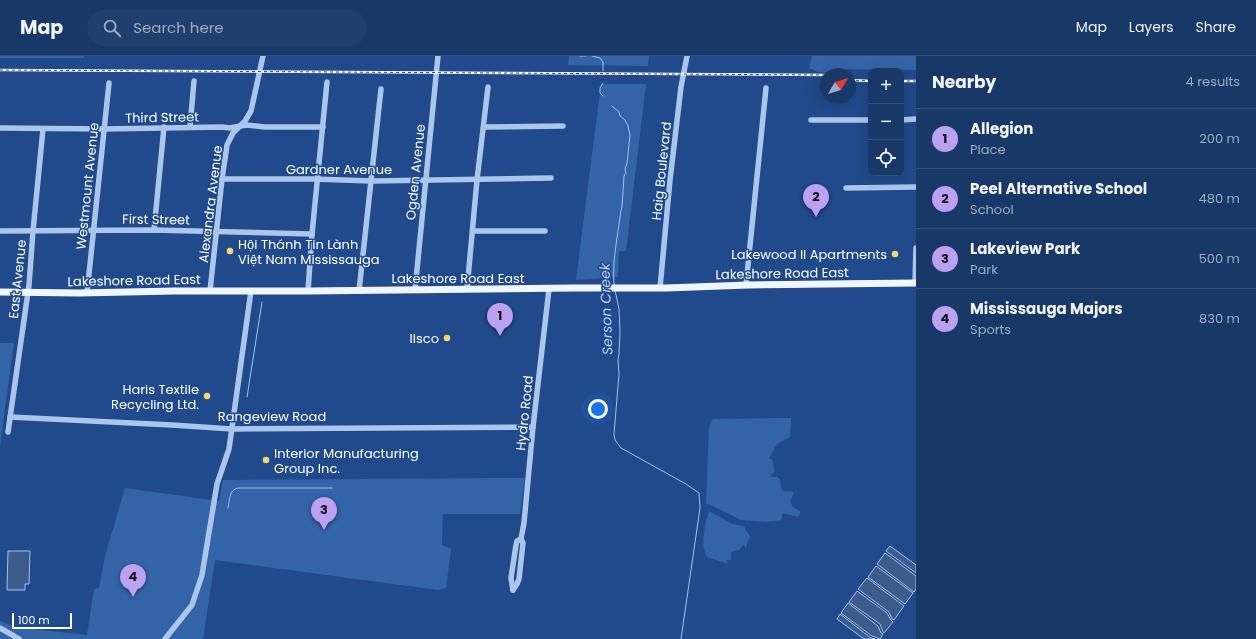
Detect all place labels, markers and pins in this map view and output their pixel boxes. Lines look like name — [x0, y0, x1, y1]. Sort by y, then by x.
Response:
pin: 2 — [803, 184, 829, 217]
place label: Hội Thánh Tin Lành Việt Nam Mississauga — [238, 235, 380, 269]
place label: Lakewood II Apartments — [731, 245, 887, 264]
marker: Hội Thánh Tin Lành Việt Nam Mississauga — [225, 246, 235, 256]
marker: Lakewood II Apartments — [890, 249, 900, 259]
pin: 1 — [487, 303, 513, 336]
place label: Ilsco — [410, 329, 439, 348]
marker: Ilsco — [442, 333, 452, 343]
place label: Haris Textile Recycling Ltd. — [111, 380, 199, 414]
marker: Haris Textile Recycling Ltd. — [202, 391, 212, 401]
place label: Interior Manufacturing Group Inc. — [274, 444, 419, 478]
marker: Interior Manufacturing Group Inc. — [261, 455, 271, 465]
pin: 3 — [311, 497, 337, 530]
pin: 4 — [120, 564, 146, 597]

